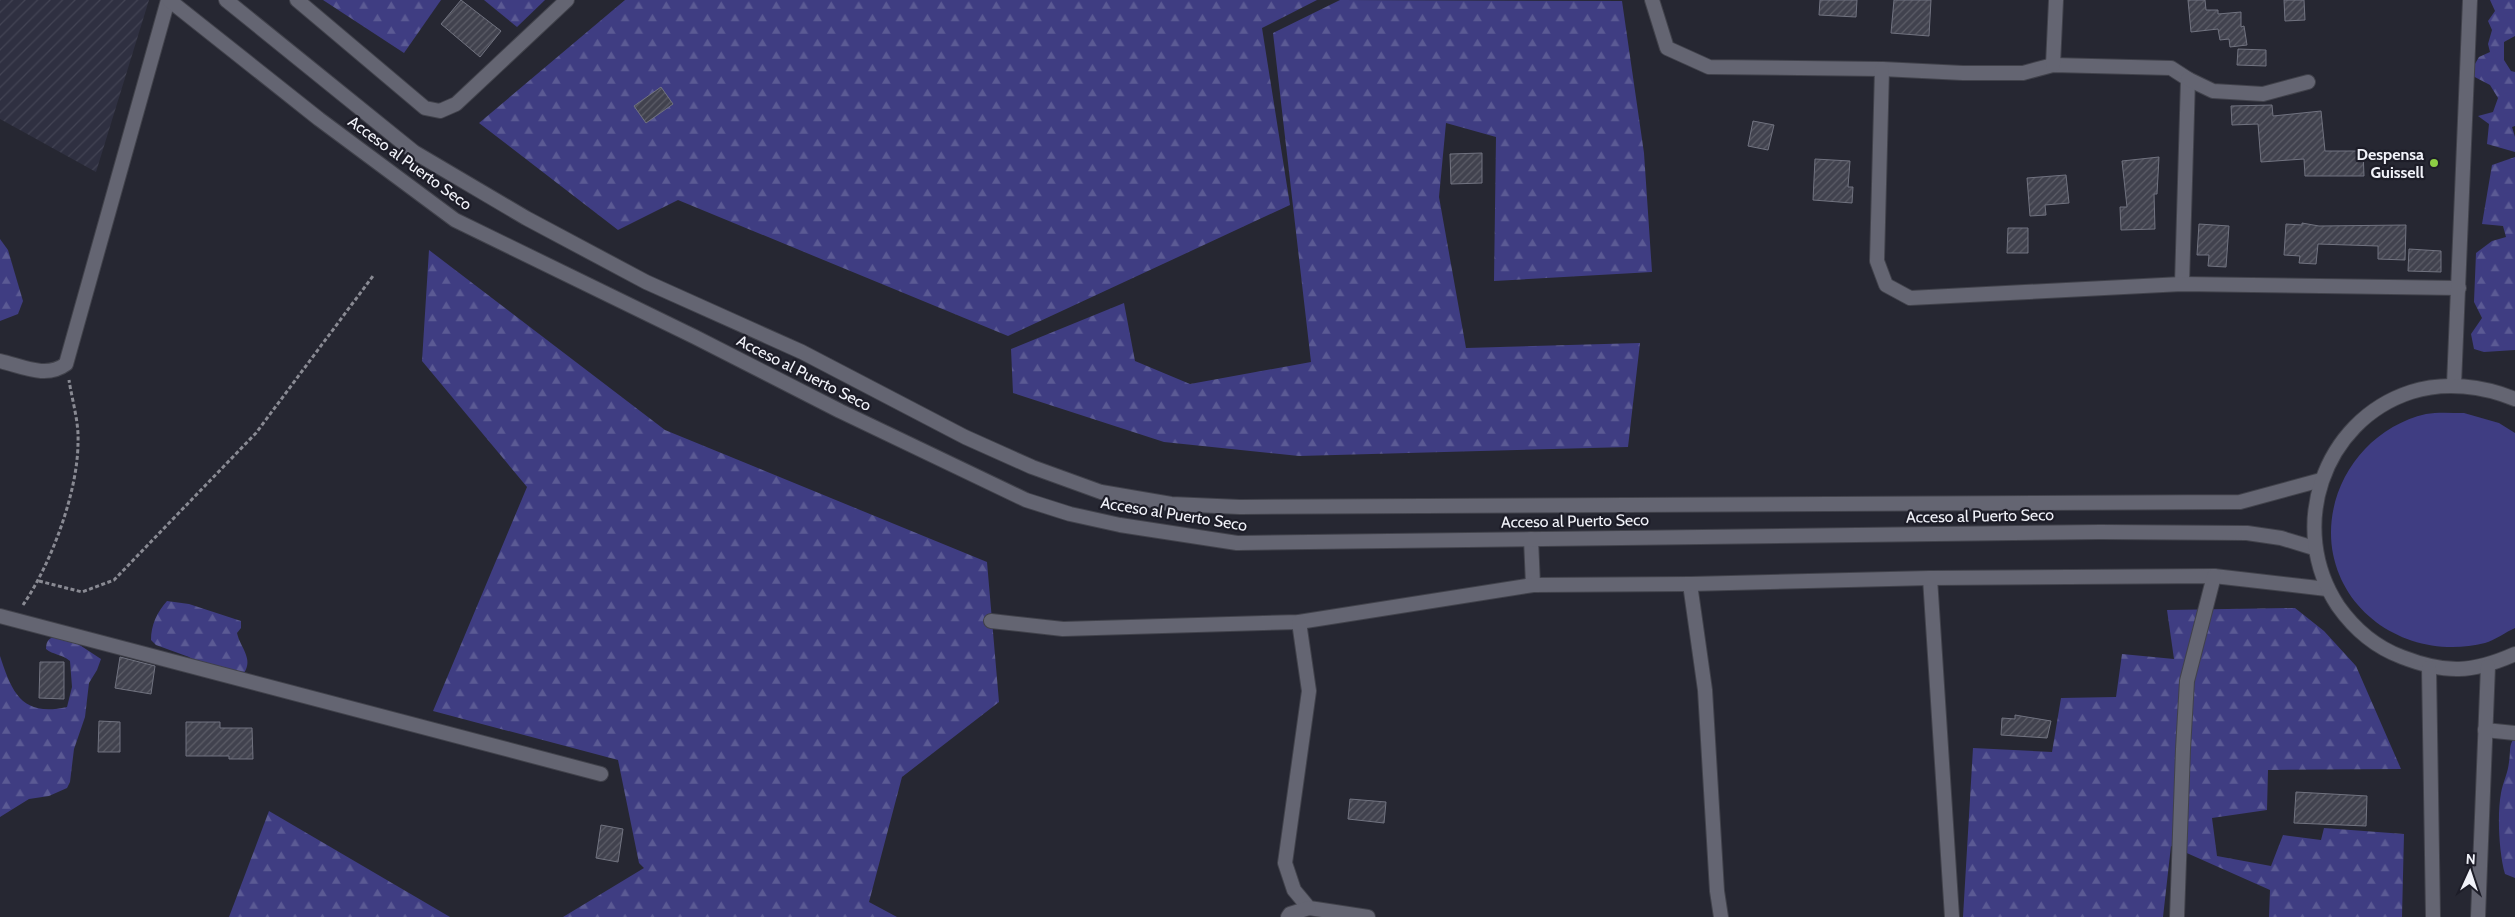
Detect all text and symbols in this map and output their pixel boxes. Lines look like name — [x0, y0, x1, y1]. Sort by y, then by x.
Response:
street label: Acceso al Puerto Seco — [344, 112, 476, 214]
place label: Despensa Guissell — [2357, 145, 2424, 182]
marker: Despensa Guissell — [2428, 157, 2440, 169]
street label: Acceso al Puerto Seco — [734, 331, 874, 415]
street label: Acceso al Puerto Seco — [1099, 493, 1249, 535]
street label: Acceso al Puerto Seco — [1906, 505, 2054, 527]
street label: Acceso al Puerto Seco — [1501, 510, 1649, 532]
north arrow — [2445, 847, 2495, 897]
text: N — [2465, 850, 2476, 868]

